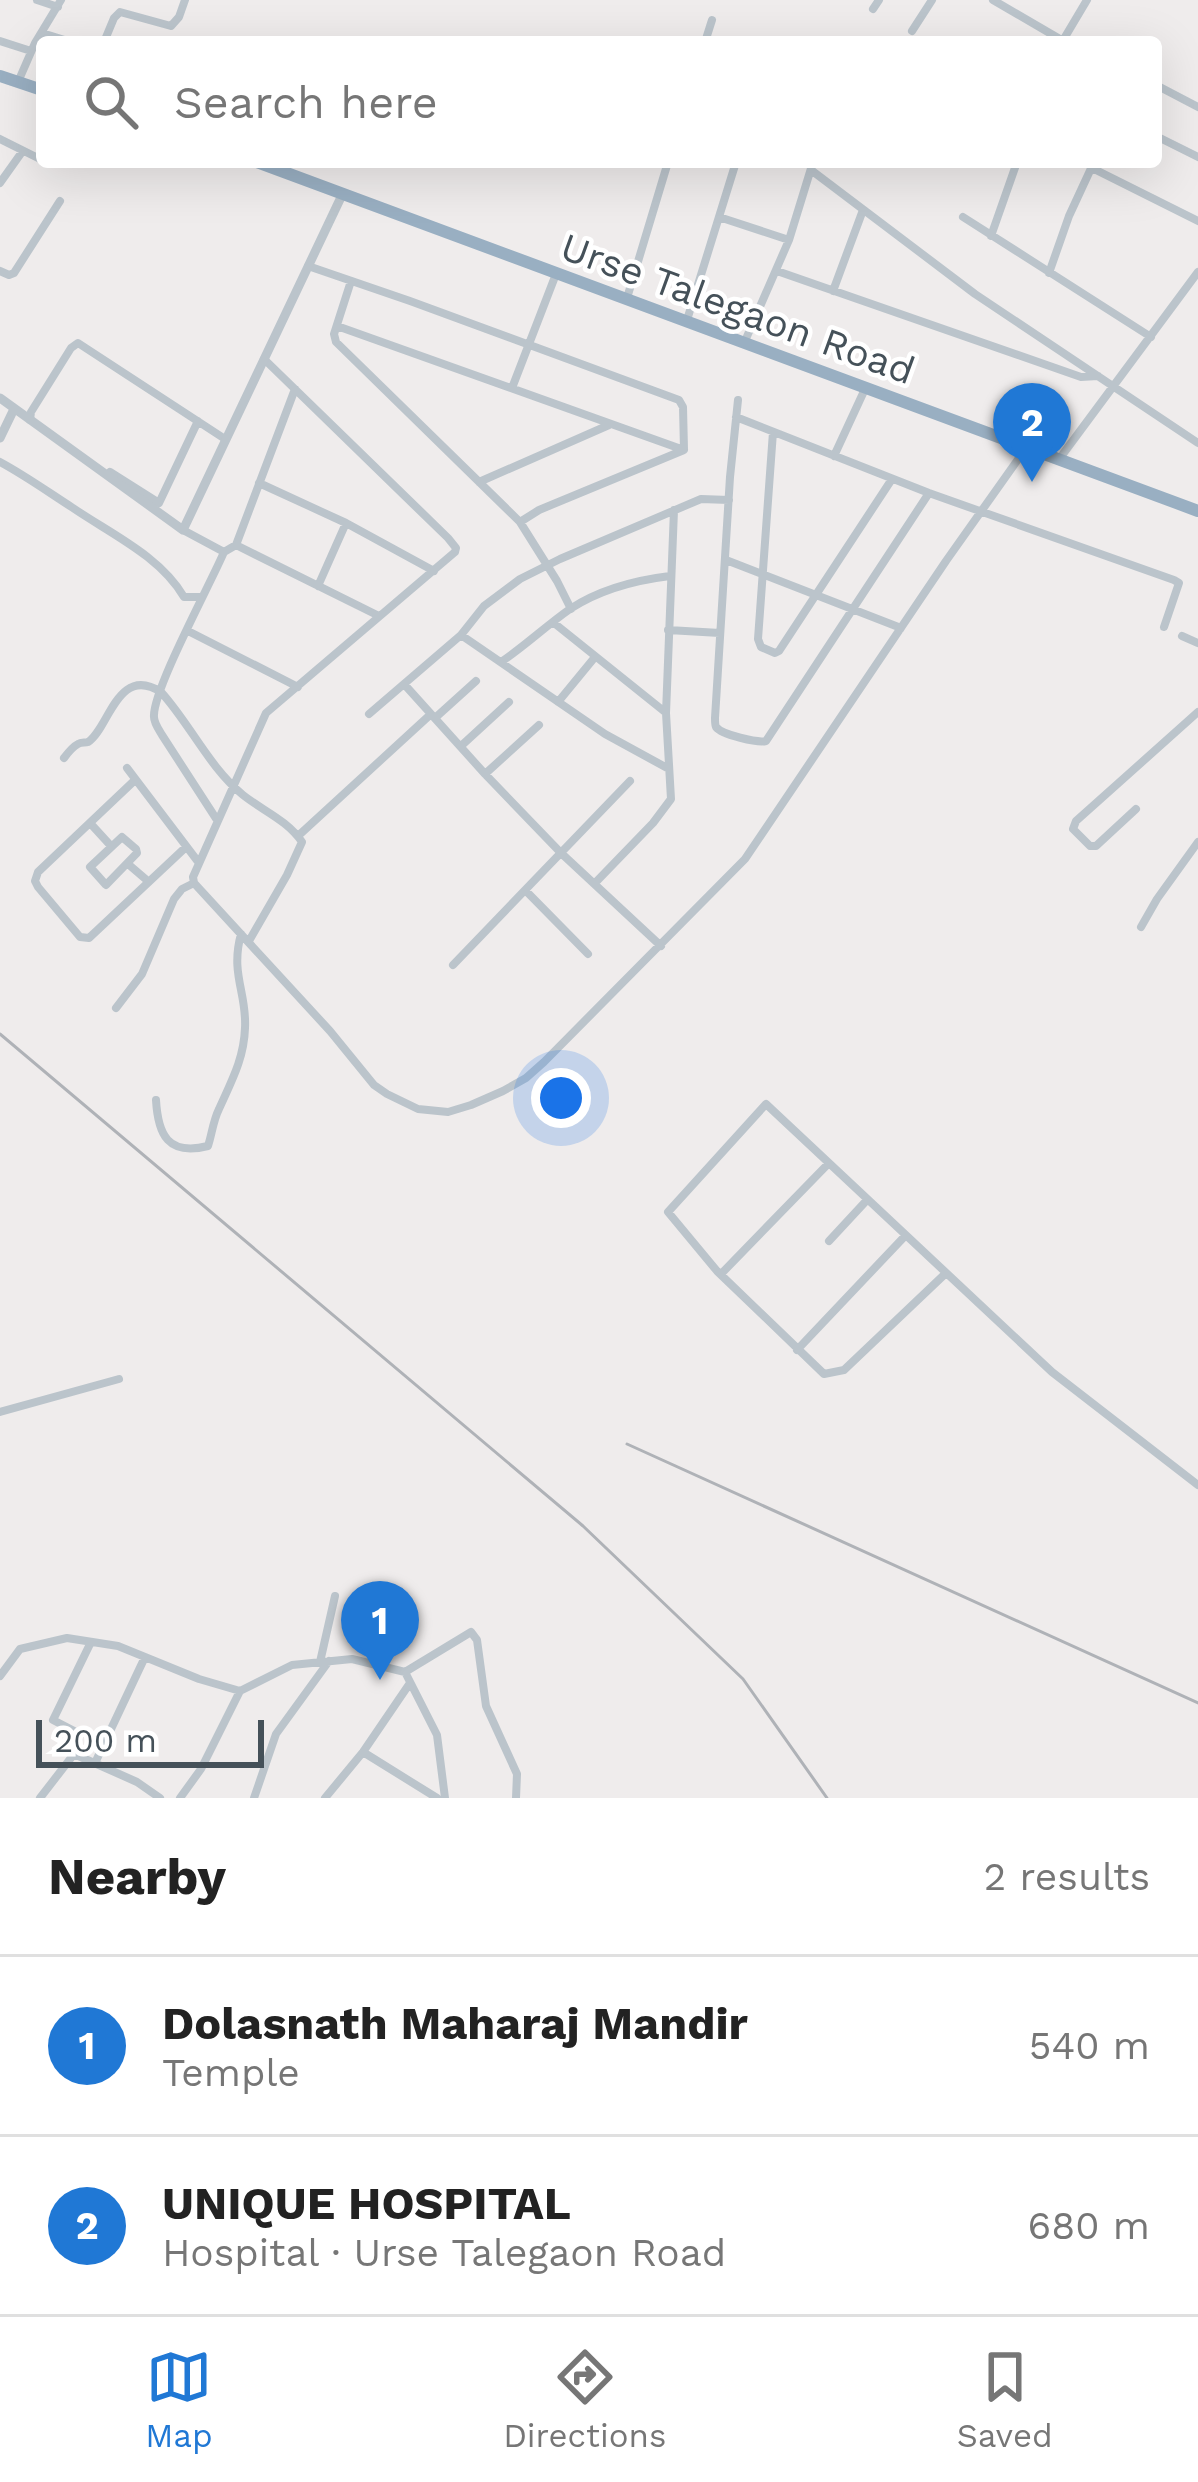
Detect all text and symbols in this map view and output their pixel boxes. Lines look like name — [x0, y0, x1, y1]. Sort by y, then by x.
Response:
search box — [36, 36, 1162, 168]
icon: search — [78, 69, 144, 135]
text: Search here — [174, 76, 438, 129]
street label: Urse Talegaon Road — [555, 224, 921, 393]
pin: 2 — [993, 383, 1071, 482]
your location — [531, 1068, 591, 1128]
pin: 1 — [341, 1581, 419, 1680]
scale bar — [36, 1714, 264, 1767]
text: 200 m — [54, 1721, 157, 1760]
text: Nearby — [48, 1847, 226, 1906]
text: 2 results — [984, 1854, 1150, 1899]
text: Dolasnath Maharaj Mandir — [162, 1997, 748, 2050]
text: 1 — [79, 2023, 95, 2068]
text: 540 m — [1029, 2023, 1150, 2068]
text: Temple — [162, 2050, 300, 2095]
text: UNIQUE HOSPITAL — [162, 2177, 571, 2230]
text: 2 — [75, 2203, 99, 2248]
text: 680 m — [1028, 2203, 1150, 2248]
text: Hospital · Urse Talegaon Road — [162, 2230, 726, 2275]
tab: Map — [145, 2344, 213, 2455]
tab: Directions — [503, 2344, 666, 2455]
tab: Saved — [957, 2344, 1053, 2455]

